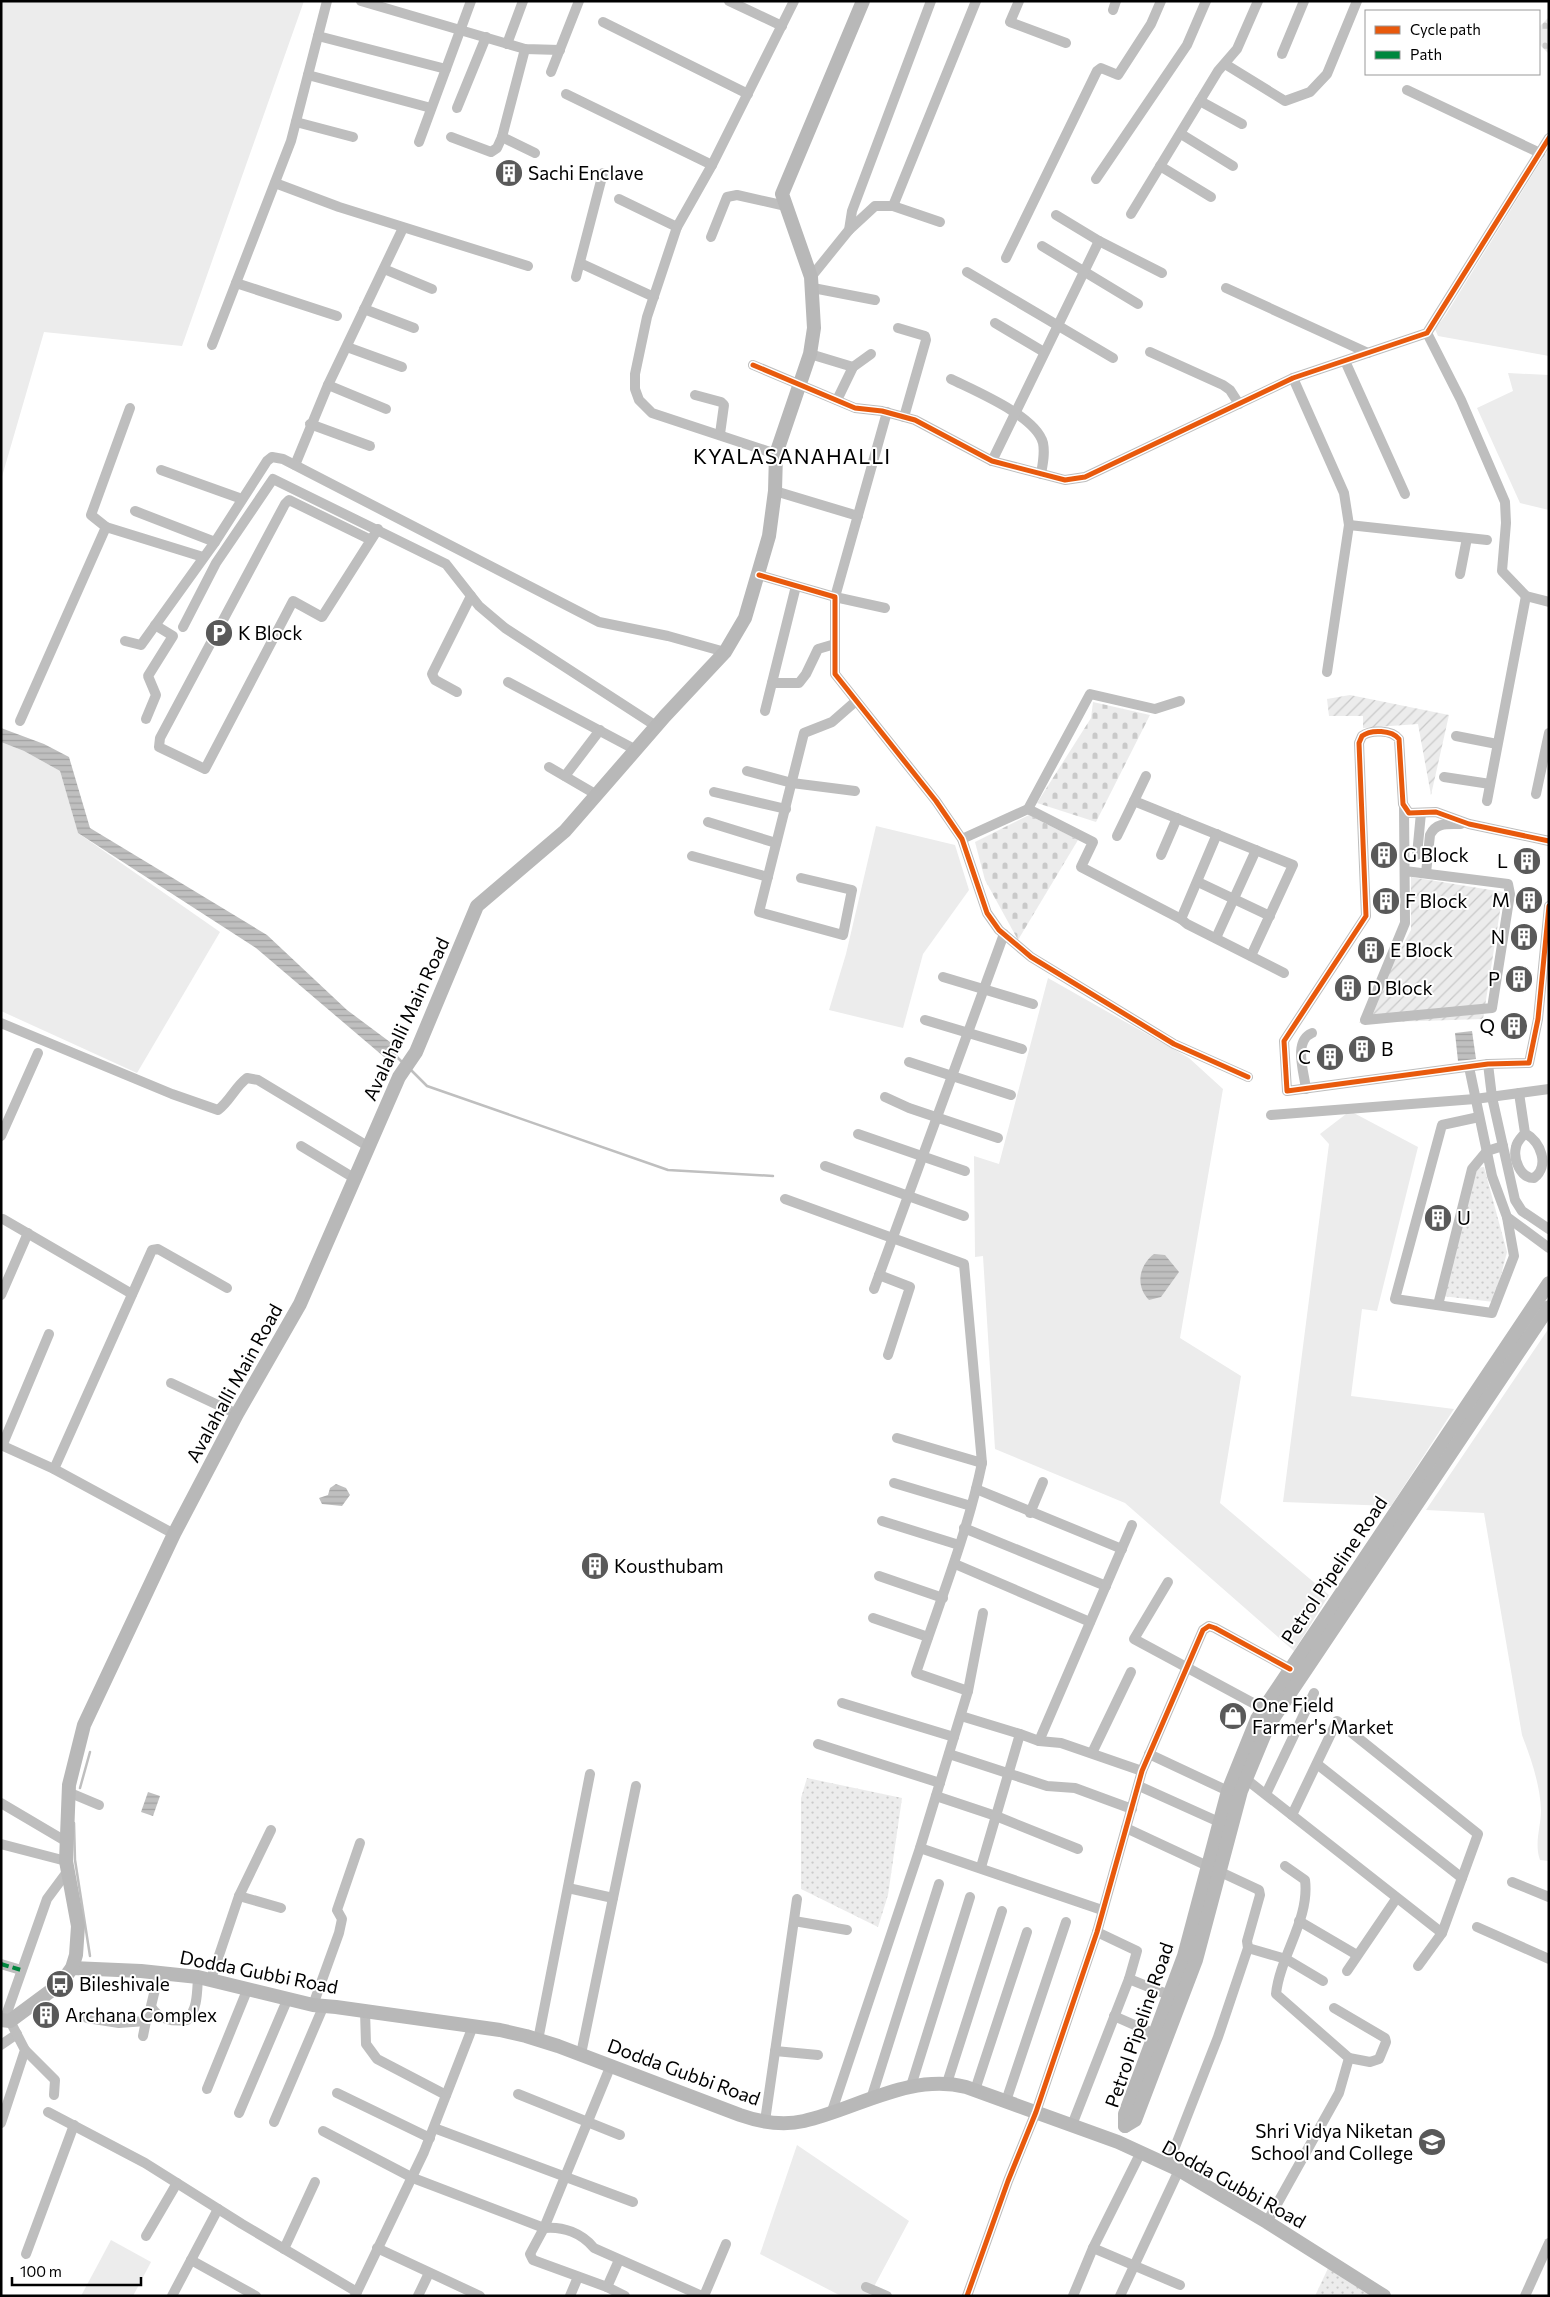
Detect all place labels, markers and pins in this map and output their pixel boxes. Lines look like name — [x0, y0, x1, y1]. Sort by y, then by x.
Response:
building icon: Sachi Enclave — [494, 158, 524, 188]
place label: Sachi Enclave — [528, 161, 643, 184]
parking icon: K Block — [204, 618, 234, 648]
place label: K Block — [238, 621, 303, 644]
building icon: G Block — [1369, 840, 1399, 870]
place label: G Block — [1403, 843, 1469, 866]
building icon: L — [1512, 846, 1542, 876]
place label: L — [1497, 849, 1508, 872]
building icon: M — [1514, 885, 1544, 915]
building icon: F Block — [1371, 886, 1401, 916]
place label: M — [1492, 888, 1510, 911]
place label: F Block — [1405, 889, 1468, 912]
building icon: N — [1509, 922, 1539, 952]
place label: N — [1491, 925, 1505, 948]
building icon: E Block — [1356, 935, 1386, 965]
place label: E Block — [1390, 938, 1453, 961]
building icon: P — [1504, 964, 1534, 994]
place label: P — [1488, 967, 1500, 990]
building icon: D Block — [1333, 973, 1363, 1003]
place label: D Block — [1367, 976, 1433, 999]
building icon: Q — [1499, 1011, 1529, 1041]
place label: Q — [1479, 1014, 1495, 1037]
building icon: B — [1347, 1034, 1377, 1064]
place label: B — [1381, 1037, 1393, 1060]
building icon: C — [1315, 1042, 1345, 1072]
place label: C — [1298, 1045, 1311, 1068]
building icon: U — [1423, 1203, 1453, 1233]
place label: U — [1457, 1206, 1471, 1229]
building icon: Kousthubam — [580, 1551, 610, 1581]
place label: Kousthubam — [614, 1554, 724, 1577]
place label: One Field Farmer's Market — [1252, 1693, 1394, 1738]
shop icon: One Field Farmer's Market — [1218, 1701, 1248, 1731]
bus stop icon: Bileshivale — [45, 1969, 75, 1999]
place label: Bileshivale — [79, 1972, 170, 1995]
building icon: Archana Complex — [31, 2000, 61, 2030]
place label: Archana Complex — [65, 2003, 217, 2026]
place label: Shri Vidya Niketan School and College — [1251, 2119, 1413, 2164]
school or university icon: Shri Vidya Niketan School and College — [1417, 2127, 1447, 2157]

